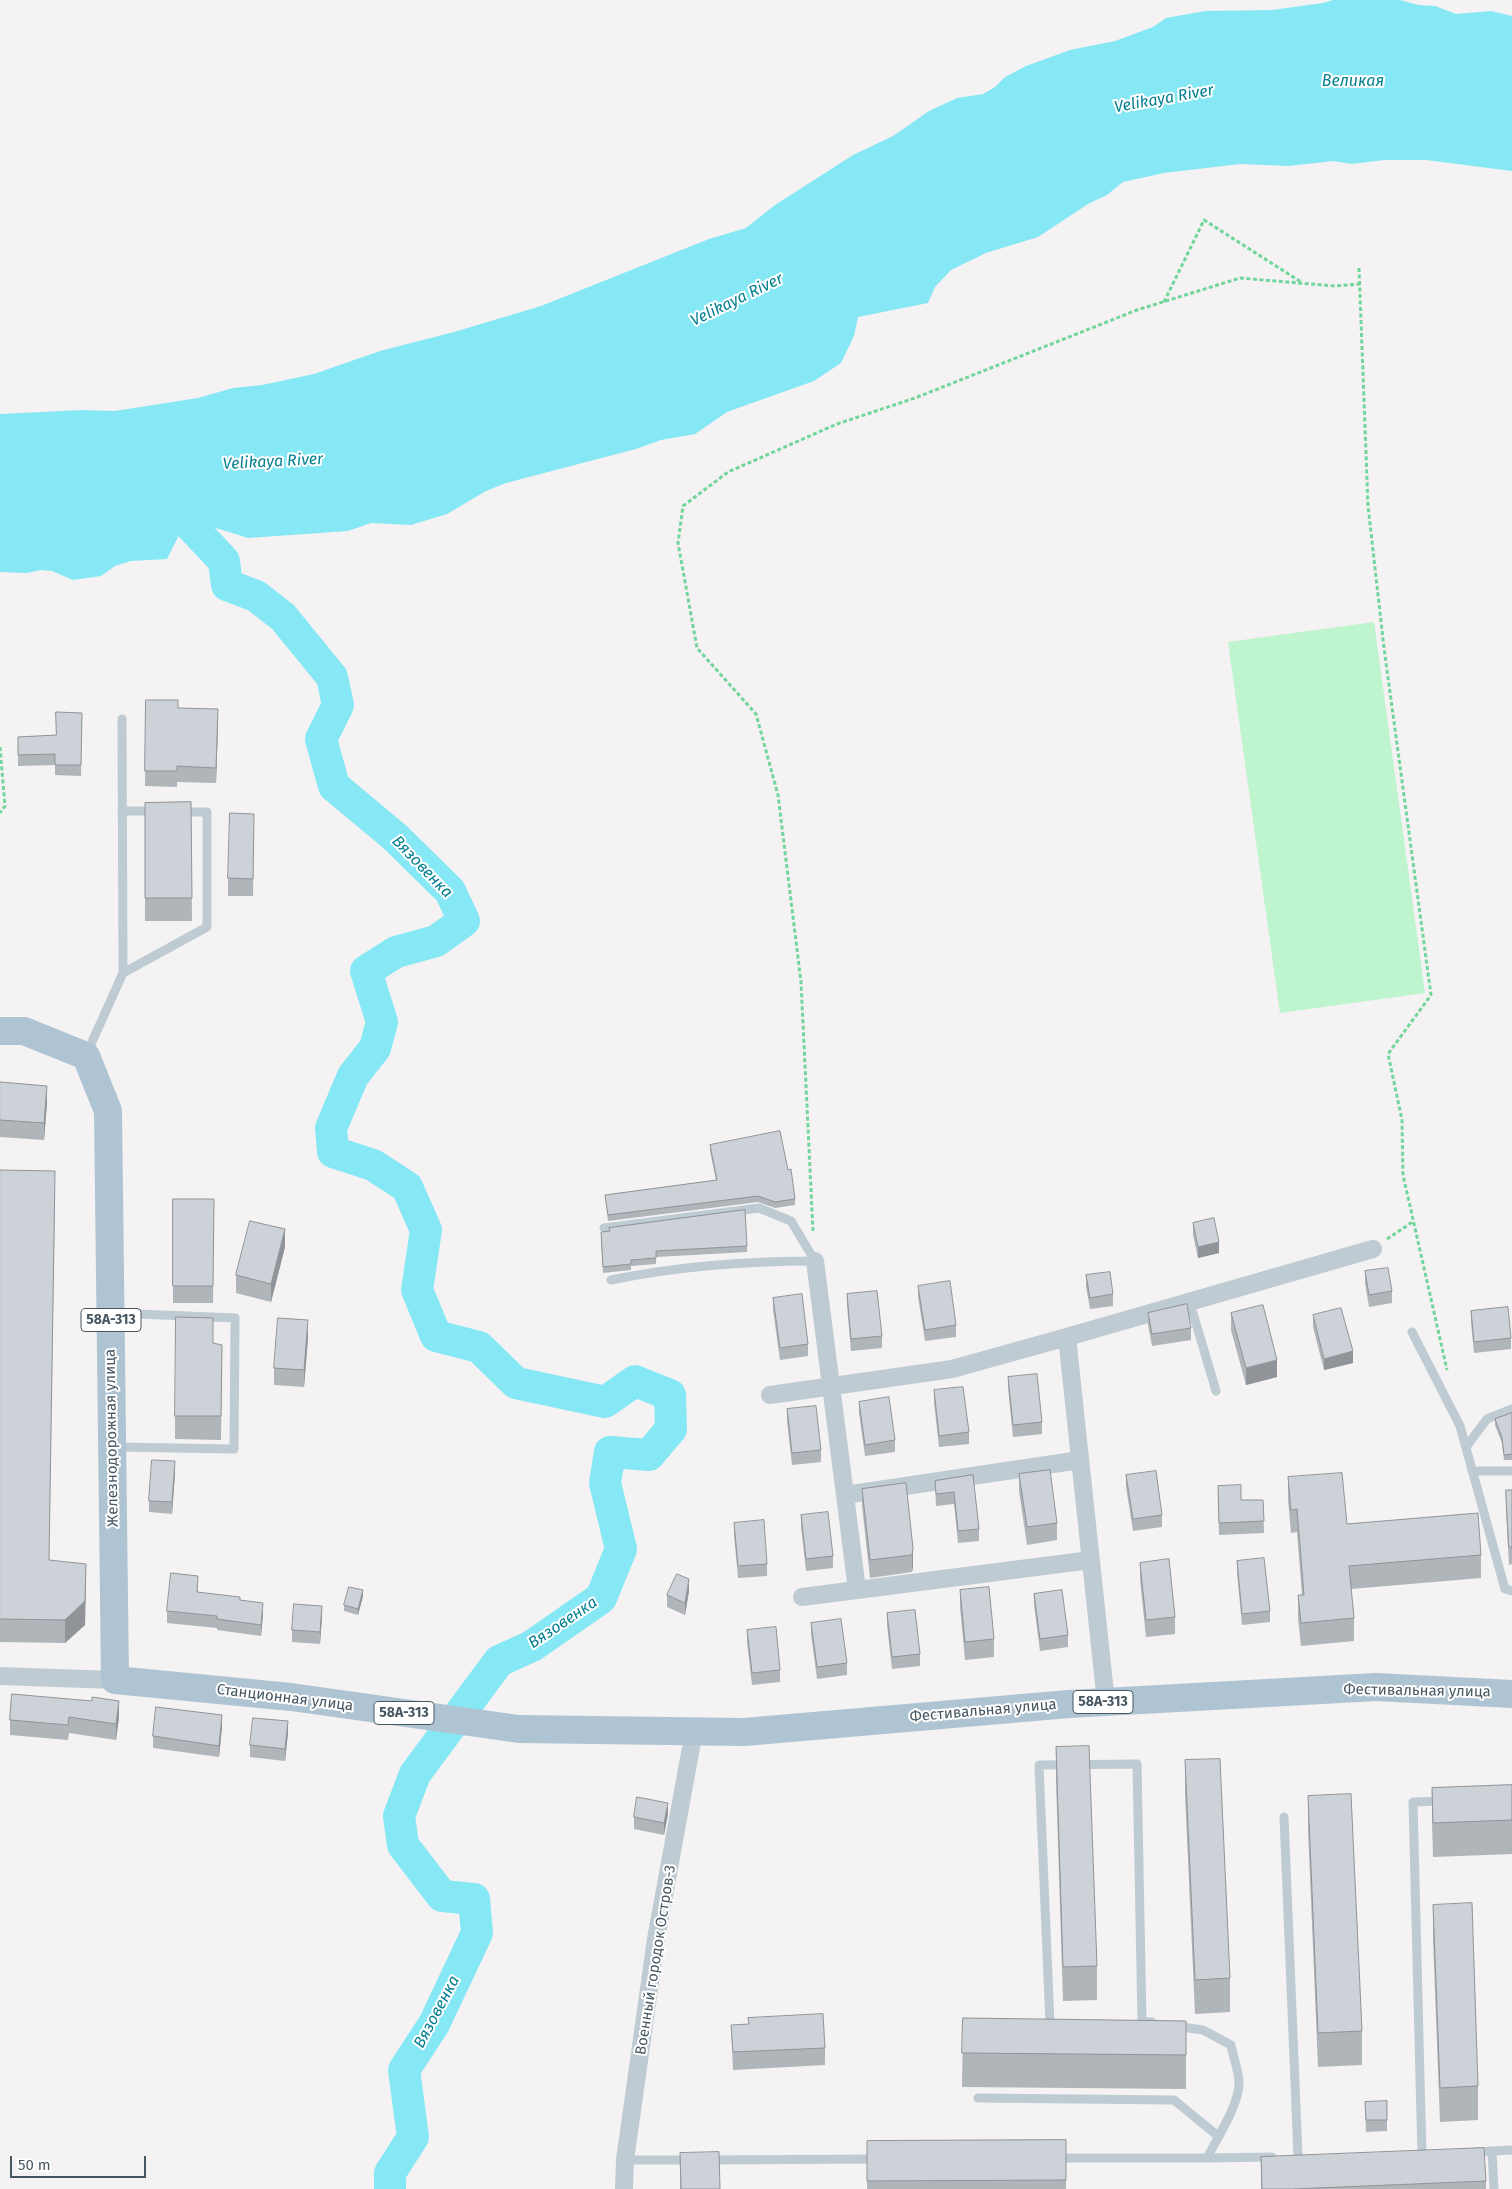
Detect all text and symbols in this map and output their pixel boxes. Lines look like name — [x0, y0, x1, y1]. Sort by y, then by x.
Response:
water label: Великая — [1322, 72, 1384, 92]
water label: Velikaya River — [1113, 81, 1215, 117]
water label: Velikaya River — [688, 269, 786, 331]
water label: Velikaya River — [222, 450, 324, 474]
water label: Вязовенка — [388, 832, 456, 902]
road number: 58А-313 — [81, 1308, 141, 1332]
street label: Железнодорожная улица — [101, 1349, 123, 1527]
water label: Вязовенка — [525, 1593, 601, 1653]
street label: Станционная улица — [216, 1681, 354, 1715]
street label: Фестивальная улица — [1343, 1681, 1491, 1701]
road number: 58А-313 — [1073, 1690, 1133, 1714]
street label: Фестивальная улица — [909, 1696, 1057, 1726]
road number: 58А-313 — [374, 1702, 434, 1725]
street label: Военный городок Остров-3 — [632, 1864, 680, 2056]
water label: Вязовенка — [410, 1973, 464, 2051]
scale bar — [12, 2146, 149, 2178]
text: 50 m — [18, 2156, 51, 2174]

